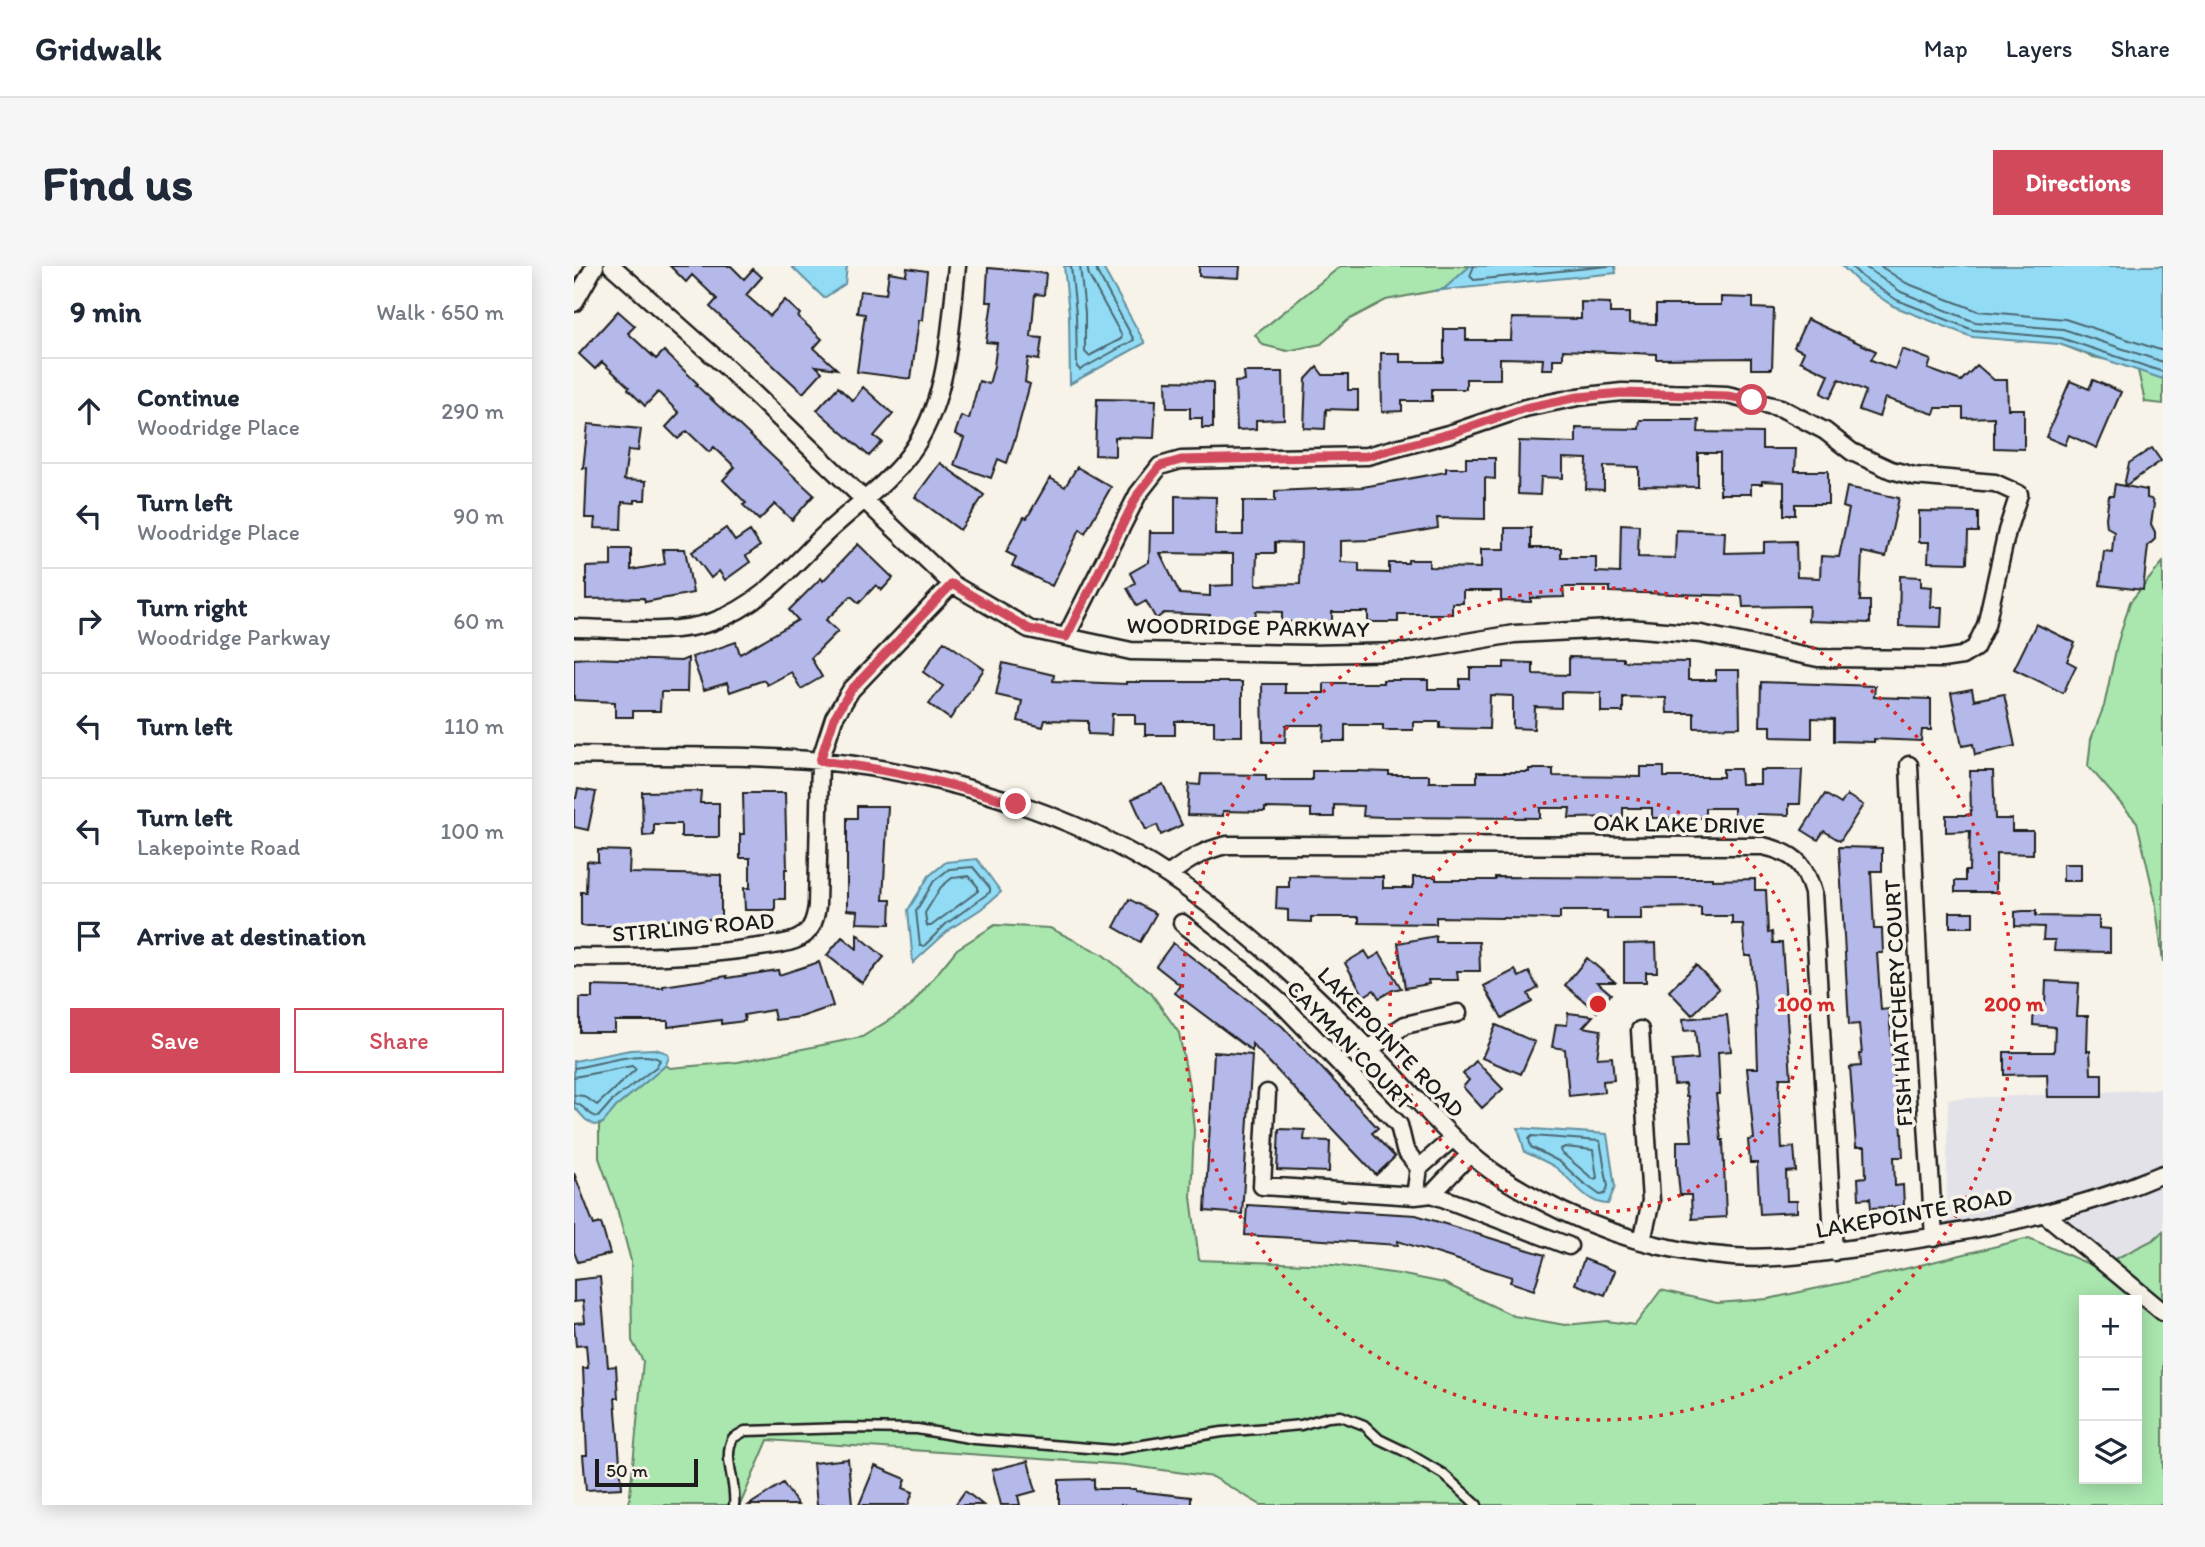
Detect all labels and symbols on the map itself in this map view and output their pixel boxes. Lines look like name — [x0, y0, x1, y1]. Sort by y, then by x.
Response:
route start — [1736, 384, 1767, 415]
street label: WOODRIDGE PARKWAY — [1126, 611, 1370, 643]
route end — [1000, 788, 1031, 819]
street label: OAK LAKE DRIVE — [1593, 809, 1765, 840]
street label: FISH HATCHERY COURT — [1878, 878, 1918, 1127]
street label: STIRLING ROAD — [611, 906, 775, 948]
street label: LAKEPOINTE ROAD — [1312, 961, 1470, 1123]
street label: CAYMAN COURT — [1281, 974, 1419, 1116]
text: 100 m — [1777, 991, 1835, 1016]
text: 200 m — [1984, 991, 2044, 1016]
centre of rings — [1586, 992, 1610, 1016]
street label: LAKEPOINTE ROAD — [1813, 1182, 2015, 1244]
scale bar — [595, 1456, 698, 1488]

